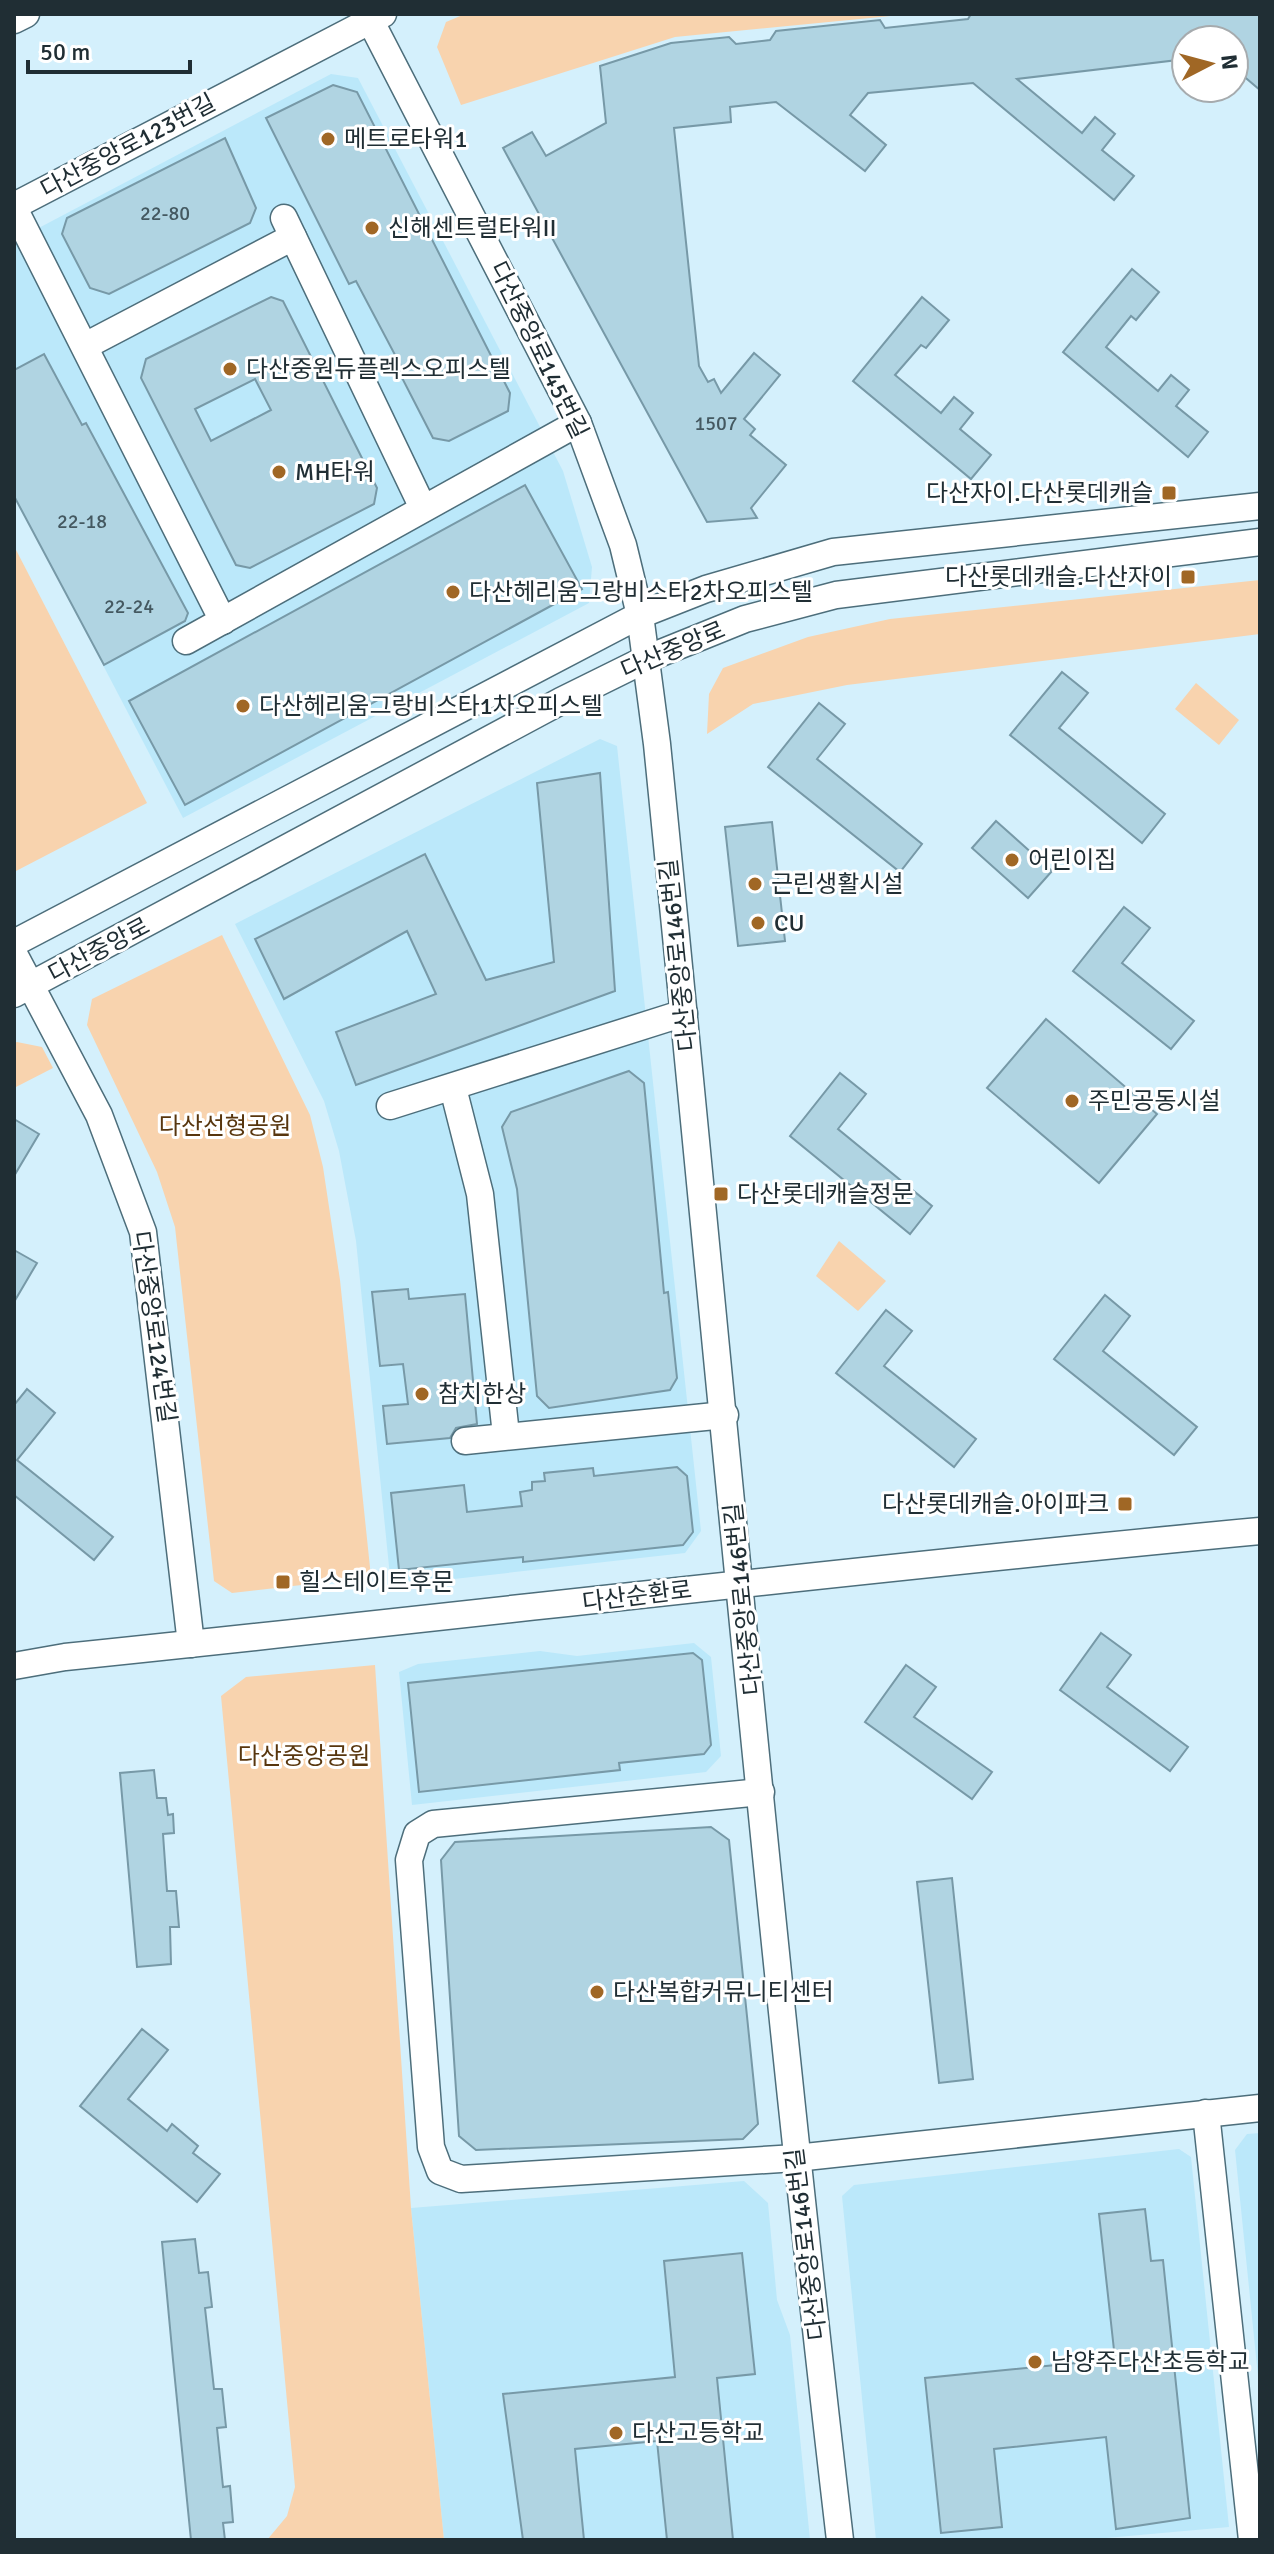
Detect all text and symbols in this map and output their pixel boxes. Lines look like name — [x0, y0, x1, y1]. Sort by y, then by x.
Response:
scale bar — [28, 24, 190, 74]
north arrow — [1170, 24, 1250, 104]
text: 50 m — [40, 37, 90, 67]
text: N — [1215, 53, 1244, 71]
street label: 다산중앙로123번길 — [36, 87, 220, 205]
place label: 메트로타워1 — [344, 124, 467, 154]
marker: 메트로타워1 — [319, 130, 337, 148]
house number: 22-80 — [140, 201, 190, 226]
place label: 신해센트럴타워II — [388, 213, 557, 243]
marker: 신해센트럴타워II — [363, 219, 381, 237]
street label: 다산중앙로145번길 — [483, 256, 595, 444]
place label: 다산중원듀플렉스오피스텔 — [246, 354, 511, 384]
marker: 다산중원듀플렉스오피스텔 — [221, 360, 239, 378]
house number: 1507 — [694, 411, 738, 436]
place label: MH타워 — [295, 457, 375, 487]
marker: MH타워 — [270, 463, 288, 481]
place label: 다산자이.다산롯데캐슬 — [926, 478, 1153, 508]
marker: 다산자이.다산롯데캐슬 — [1160, 484, 1178, 502]
house number: 22-18 — [57, 509, 107, 534]
place label: 다산롯데캐슬.다산자이 — [945, 562, 1172, 592]
marker: 다산롯데캐슬.다산자이 — [1179, 568, 1197, 586]
place label: 다산헤리움그랑비스타2차오피스텔 — [469, 577, 813, 607]
marker: 다산헤리움그랑비스타2차오피스텔 — [444, 583, 462, 601]
house number: 22-24 — [104, 594, 154, 619]
street label: 다산중앙로 — [616, 615, 730, 685]
place label: 다산헤리움그랑비스타1차오피스텔 — [259, 691, 603, 721]
marker: 다산헤리움그랑비스타1차오피스텔 — [234, 697, 252, 715]
place label: 어린이집 — [1028, 845, 1116, 875]
marker: 어린이집 — [1003, 851, 1021, 869]
street label: 다산중앙로146번길 — [653, 857, 703, 1053]
place label: 근린생활시설 — [771, 869, 903, 899]
marker: 근린생활시설 — [746, 875, 764, 893]
place label: CU — [774, 908, 805, 938]
street label: 다산중앙로 — [43, 911, 155, 989]
marker: CU — [749, 914, 767, 932]
place label: 주민공동시설 — [1088, 1086, 1220, 1116]
marker: 주민공동시설 — [1063, 1092, 1081, 1110]
park label: 다산선형공원 — [159, 1111, 291, 1141]
place label: 다산롯데캐슬정문 — [737, 1179, 914, 1209]
marker: 다산롯데캐슬정문 — [712, 1185, 730, 1203]
street label: 다산중앙로124번길 — [126, 1229, 182, 1425]
place label: 참치한상 — [438, 1379, 526, 1409]
marker: 참치한상 — [413, 1385, 431, 1403]
place label: 다산롯데캐슬.아이파크 — [882, 1489, 1109, 1519]
marker: 다산롯데캐슬.아이파크 — [1116, 1495, 1134, 1513]
street label: 다산중앙로146번길 — [718, 1501, 768, 1697]
place label: 힐스테이트후문 — [299, 1567, 454, 1597]
marker: 힐스테이트후문 — [274, 1573, 292, 1591]
street label: 다산순환로 — [580, 1574, 694, 1618]
park label: 다산중앙공원 — [238, 1741, 370, 1771]
place label: 다산복합커뮤니티센터 — [613, 1977, 834, 2007]
marker: 다산복합커뮤니티센터 — [588, 1983, 606, 2001]
street label: 다산중앙로146번길 — [779, 2146, 833, 2342]
place label: 남양주다산초등학교 — [1051, 2347, 1250, 2377]
marker: 남양주다산초등학교 — [1026, 2353, 1044, 2371]
place label: 다산고등학교 — [632, 2418, 764, 2448]
marker: 다산고등학교 — [607, 2424, 625, 2442]

